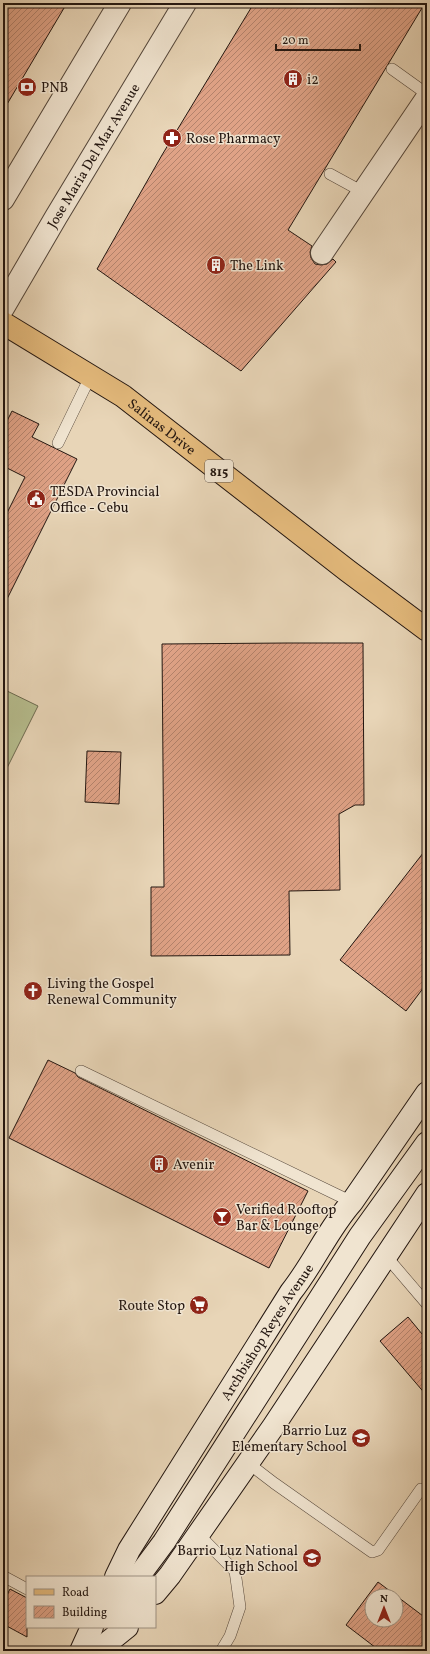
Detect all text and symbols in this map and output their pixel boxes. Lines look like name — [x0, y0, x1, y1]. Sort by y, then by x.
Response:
scale bar — [276, 26, 360, 52]
text: 20 m — [282, 33, 309, 49]
building icon: i2 — [282, 68, 304, 90]
place label: i2 — [307, 71, 319, 90]
bank icon: PNB — [16, 76, 38, 98]
place label: PNB — [41, 79, 68, 98]
street label: Jose Maria Del Mar Avenue — [43, 80, 145, 232]
pharmacy icon: Rose Pharmacy — [161, 127, 183, 149]
place label: Rose Pharmacy — [186, 130, 281, 149]
building icon: The Link — [205, 254, 227, 276]
place label: The Link — [230, 257, 284, 276]
street label: Salinas Drive — [123, 395, 199, 460]
road number: 815 — [205, 460, 233, 482]
place label: TESDA Provincial Office - Cebu — [50, 483, 159, 518]
public building icon: TESDA Provincial Office - Cebu — [25, 488, 47, 510]
place label: Living the Gospel Renewal Community — [47, 975, 177, 1010]
church icon: Living the Gospel Renewal Community — [22, 980, 44, 1002]
building icon: Avenir — [148, 1153, 170, 1175]
place label: Avenir — [173, 1156, 214, 1175]
place label: Verified Rooftop Bar & Lounge — [236, 1201, 336, 1236]
bar icon: Verified Rooftop Bar & Lounge — [211, 1206, 233, 1228]
street label: Archbishop Reyes Avenue — [217, 1260, 319, 1405]
supermarket icon: Route Stop — [188, 1294, 210, 1316]
place label: Route Stop — [118, 1297, 185, 1316]
place label: Barrio Luz Elementary School — [232, 1422, 347, 1457]
school or university icon: Barrio Luz Elementary School — [350, 1427, 372, 1449]
place label: Barrio Luz National High School — [177, 1542, 298, 1577]
school or university icon: Barrio Luz National High School — [301, 1547, 323, 1569]
legend — [26, 1576, 156, 1628]
text: Road — [62, 1585, 89, 1601]
north arrow — [364, 1588, 404, 1628]
text: N — [380, 1592, 388, 1607]
text: Building — [62, 1605, 107, 1621]

